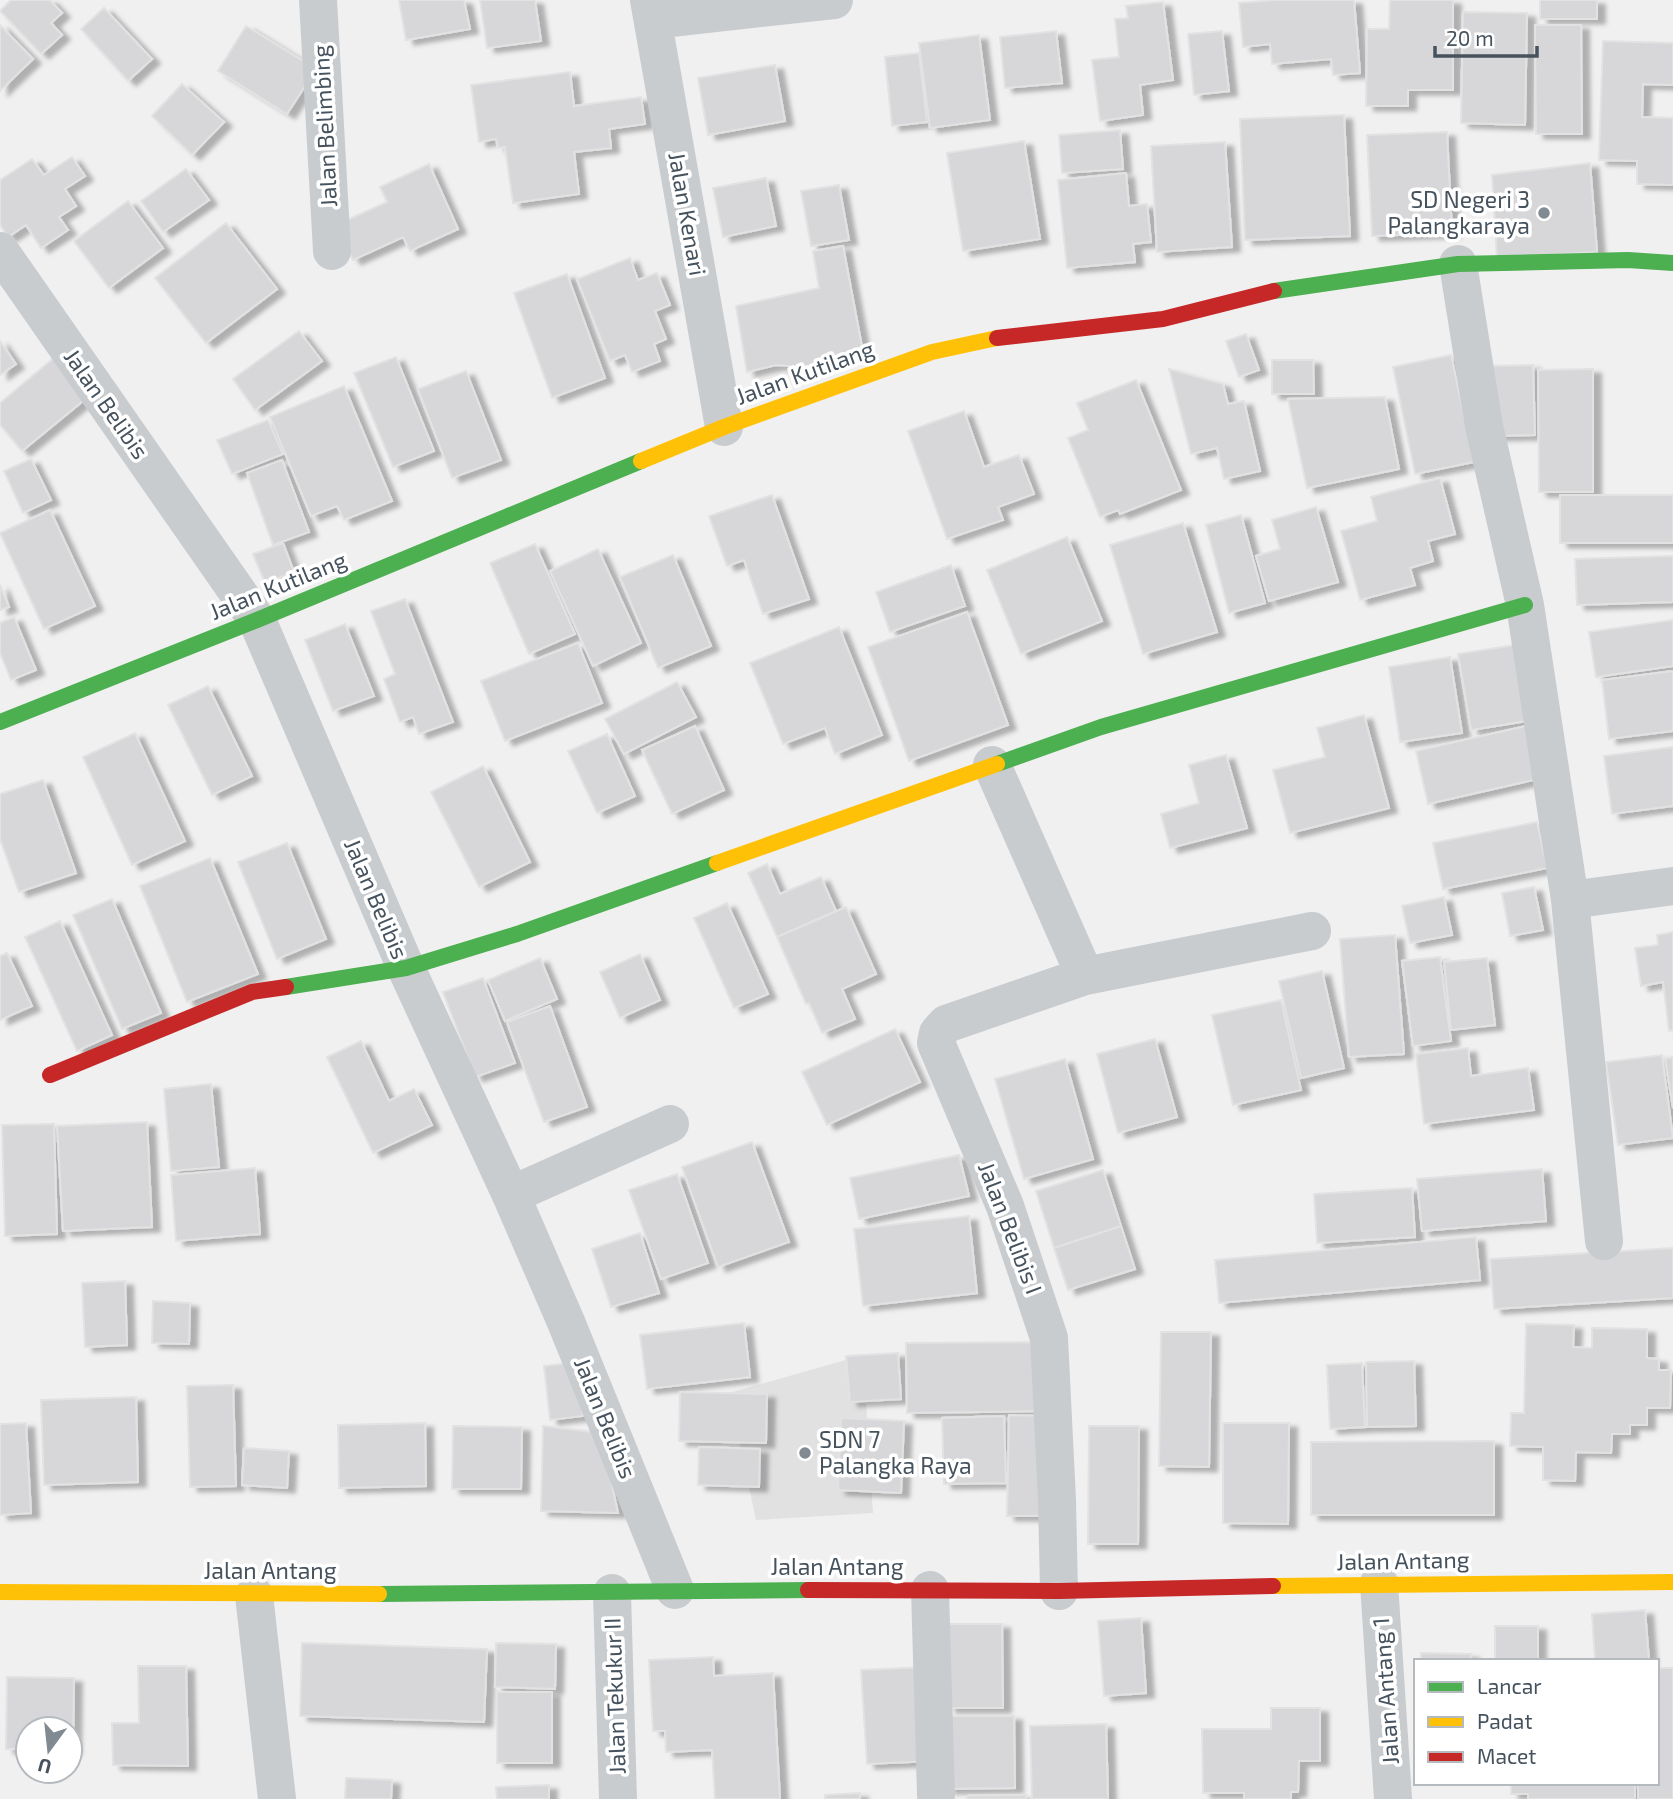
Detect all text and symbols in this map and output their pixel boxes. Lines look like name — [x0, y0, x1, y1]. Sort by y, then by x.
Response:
scale bar — [1435, 14, 1536, 58]
text: 20 m — [1446, 25, 1494, 50]
street label: Jalan Belimbing — [306, 44, 342, 208]
street label: Jalan Kenari — [663, 150, 713, 278]
place label: SD Negeri 3 Palangkaraya — [1387, 185, 1530, 239]
marker: SD Negeri 3 Palangkaraya — [1536, 205, 1552, 221]
street label: Jalan Kutilang — [732, 334, 878, 410]
street label: Jalan Belibis — [59, 343, 155, 464]
street label: Jalan Kutilang — [205, 545, 350, 625]
street label: Jalan Belibis — [339, 834, 415, 963]
street label: Jalan Belibis I — [973, 1158, 1049, 1298]
street label: Jalan Belibis — [569, 1353, 643, 1482]
place label: SDN 7 Palangka Raya — [819, 1425, 972, 1479]
marker: SDN 7 Palangka Raya — [797, 1445, 813, 1461]
street label: Jalan Antang — [1336, 1545, 1470, 1575]
street label: Jalan Antang — [770, 1552, 904, 1580]
street label: Jalan Antang — [203, 1556, 337, 1584]
street label: Jalan Tekukur II — [597, 1617, 631, 1775]
street label: Jalan Antang 1 — [1366, 1617, 1404, 1766]
legend — [1414, 1659, 1659, 1785]
text: Lancar — [1477, 1673, 1542, 1698]
text: Padat — [1477, 1708, 1532, 1733]
north arrow — [14, 1715, 84, 1785]
text: Macet — [1477, 1743, 1536, 1768]
text: U — [35, 1754, 54, 1780]

